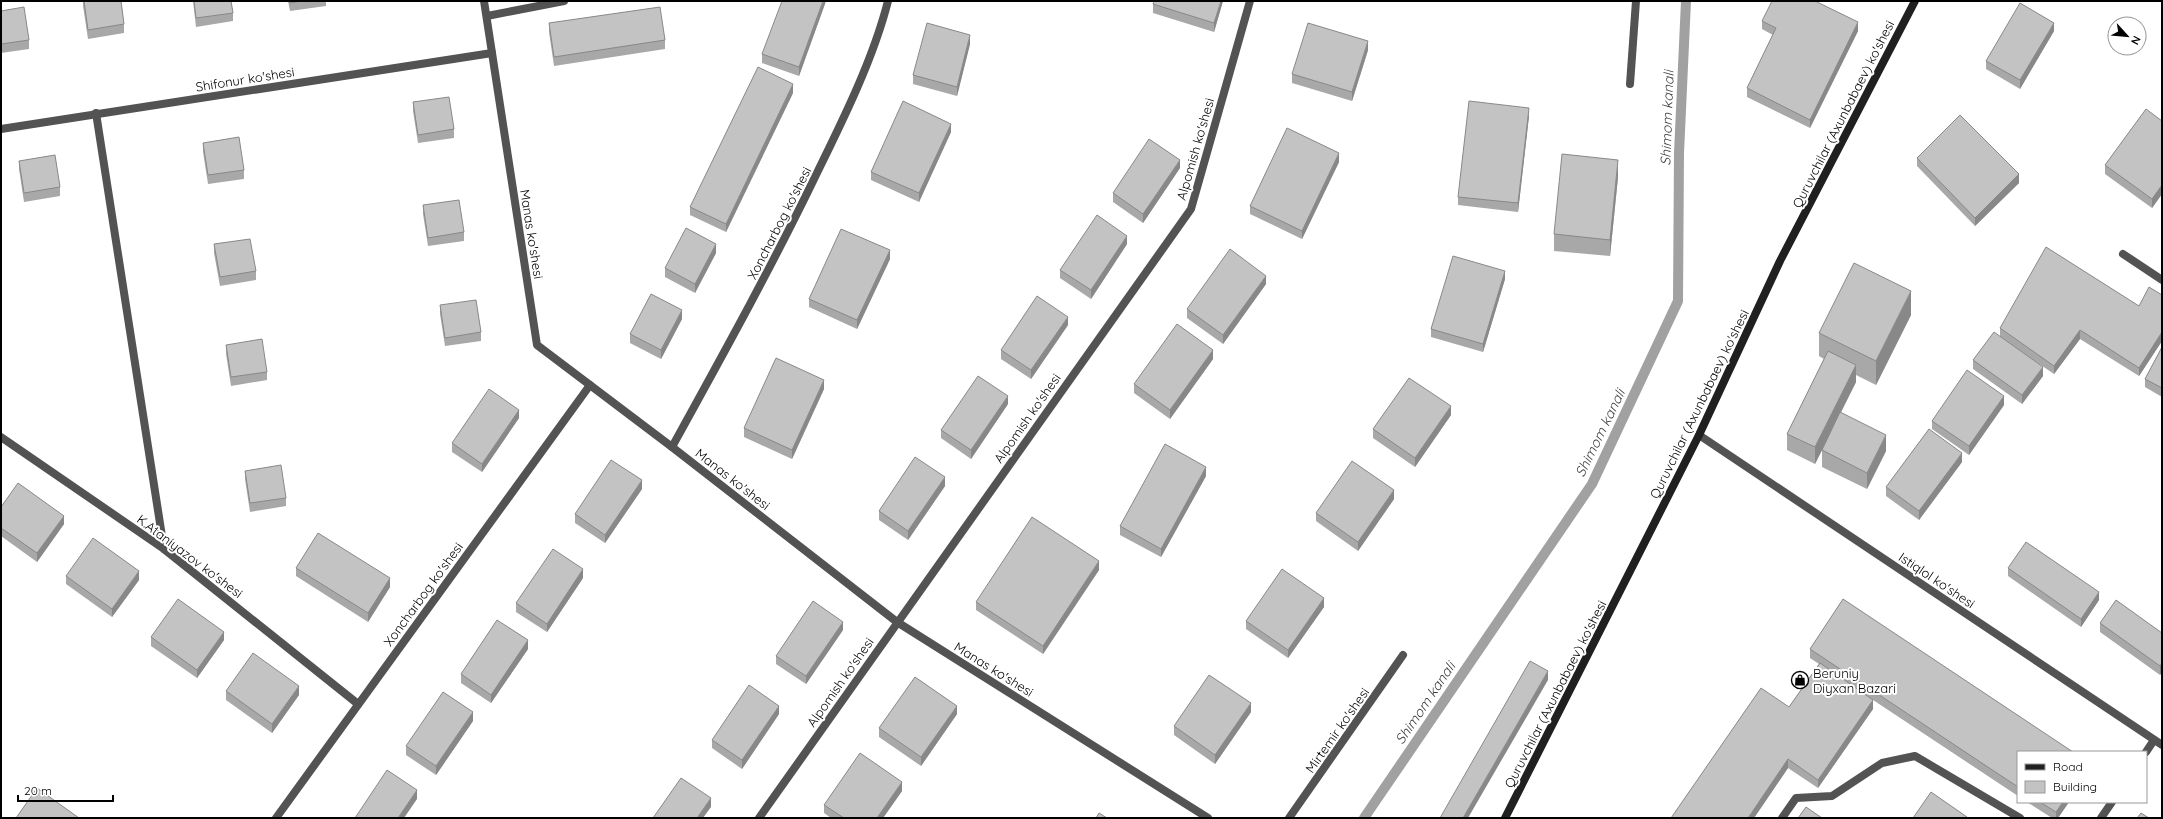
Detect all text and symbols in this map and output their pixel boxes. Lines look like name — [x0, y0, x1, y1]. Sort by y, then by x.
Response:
north arrow — [2107, 16, 2147, 56]
street label: Quruvchilar (Axunbabaev) ko'shesi — [1789, 18, 1897, 210]
text: N — [2128, 34, 2144, 47]
street label: Shifonur ko'shesi — [195, 63, 295, 95]
water label: Shimom kanali — [1656, 68, 1678, 166]
street label: Alpomish ko'shesi — [1173, 96, 1217, 202]
street label: Xoncharbog ko'shesi — [744, 164, 814, 282]
street label: Manas ko'shesi — [517, 188, 547, 280]
street label: Quruvchilar (Axunbabaev) ko'shesi — [1646, 307, 1752, 501]
street label: Alpomish ko'shesi — [990, 370, 1064, 466]
water label: Shimom kanali — [1571, 384, 1630, 480]
street label: Manas ko'shesi — [692, 445, 774, 513]
street label: K.Ataniyazov ko'shesi — [134, 511, 246, 601]
street label: Xoncharbog ko'shesi — [380, 539, 466, 649]
street label: Istiqlol ko'shesi — [1896, 549, 1978, 611]
street label: Quruvchilar (Axunbabaev) ko'shesi — [1501, 598, 1609, 790]
street label: Alpomish ko'shesi — [803, 634, 877, 730]
street label: Manas ko'shesi — [951, 638, 1037, 700]
water label: Shimom kanali — [1391, 657, 1460, 748]
place label: Beruniy Diyxan Bazari — [1813, 665, 1896, 696]
shop icon: Beruniy Diyxan Bazari — [1790, 670, 1810, 690]
street label: Mirtemir ko'shesi — [1302, 684, 1372, 776]
legend — [2017, 751, 2147, 803]
text: Road — [2053, 759, 2083, 774]
scale bar — [18, 777, 113, 803]
text: Building — [2053, 779, 2097, 794]
text: 20 m — [24, 783, 52, 798]

